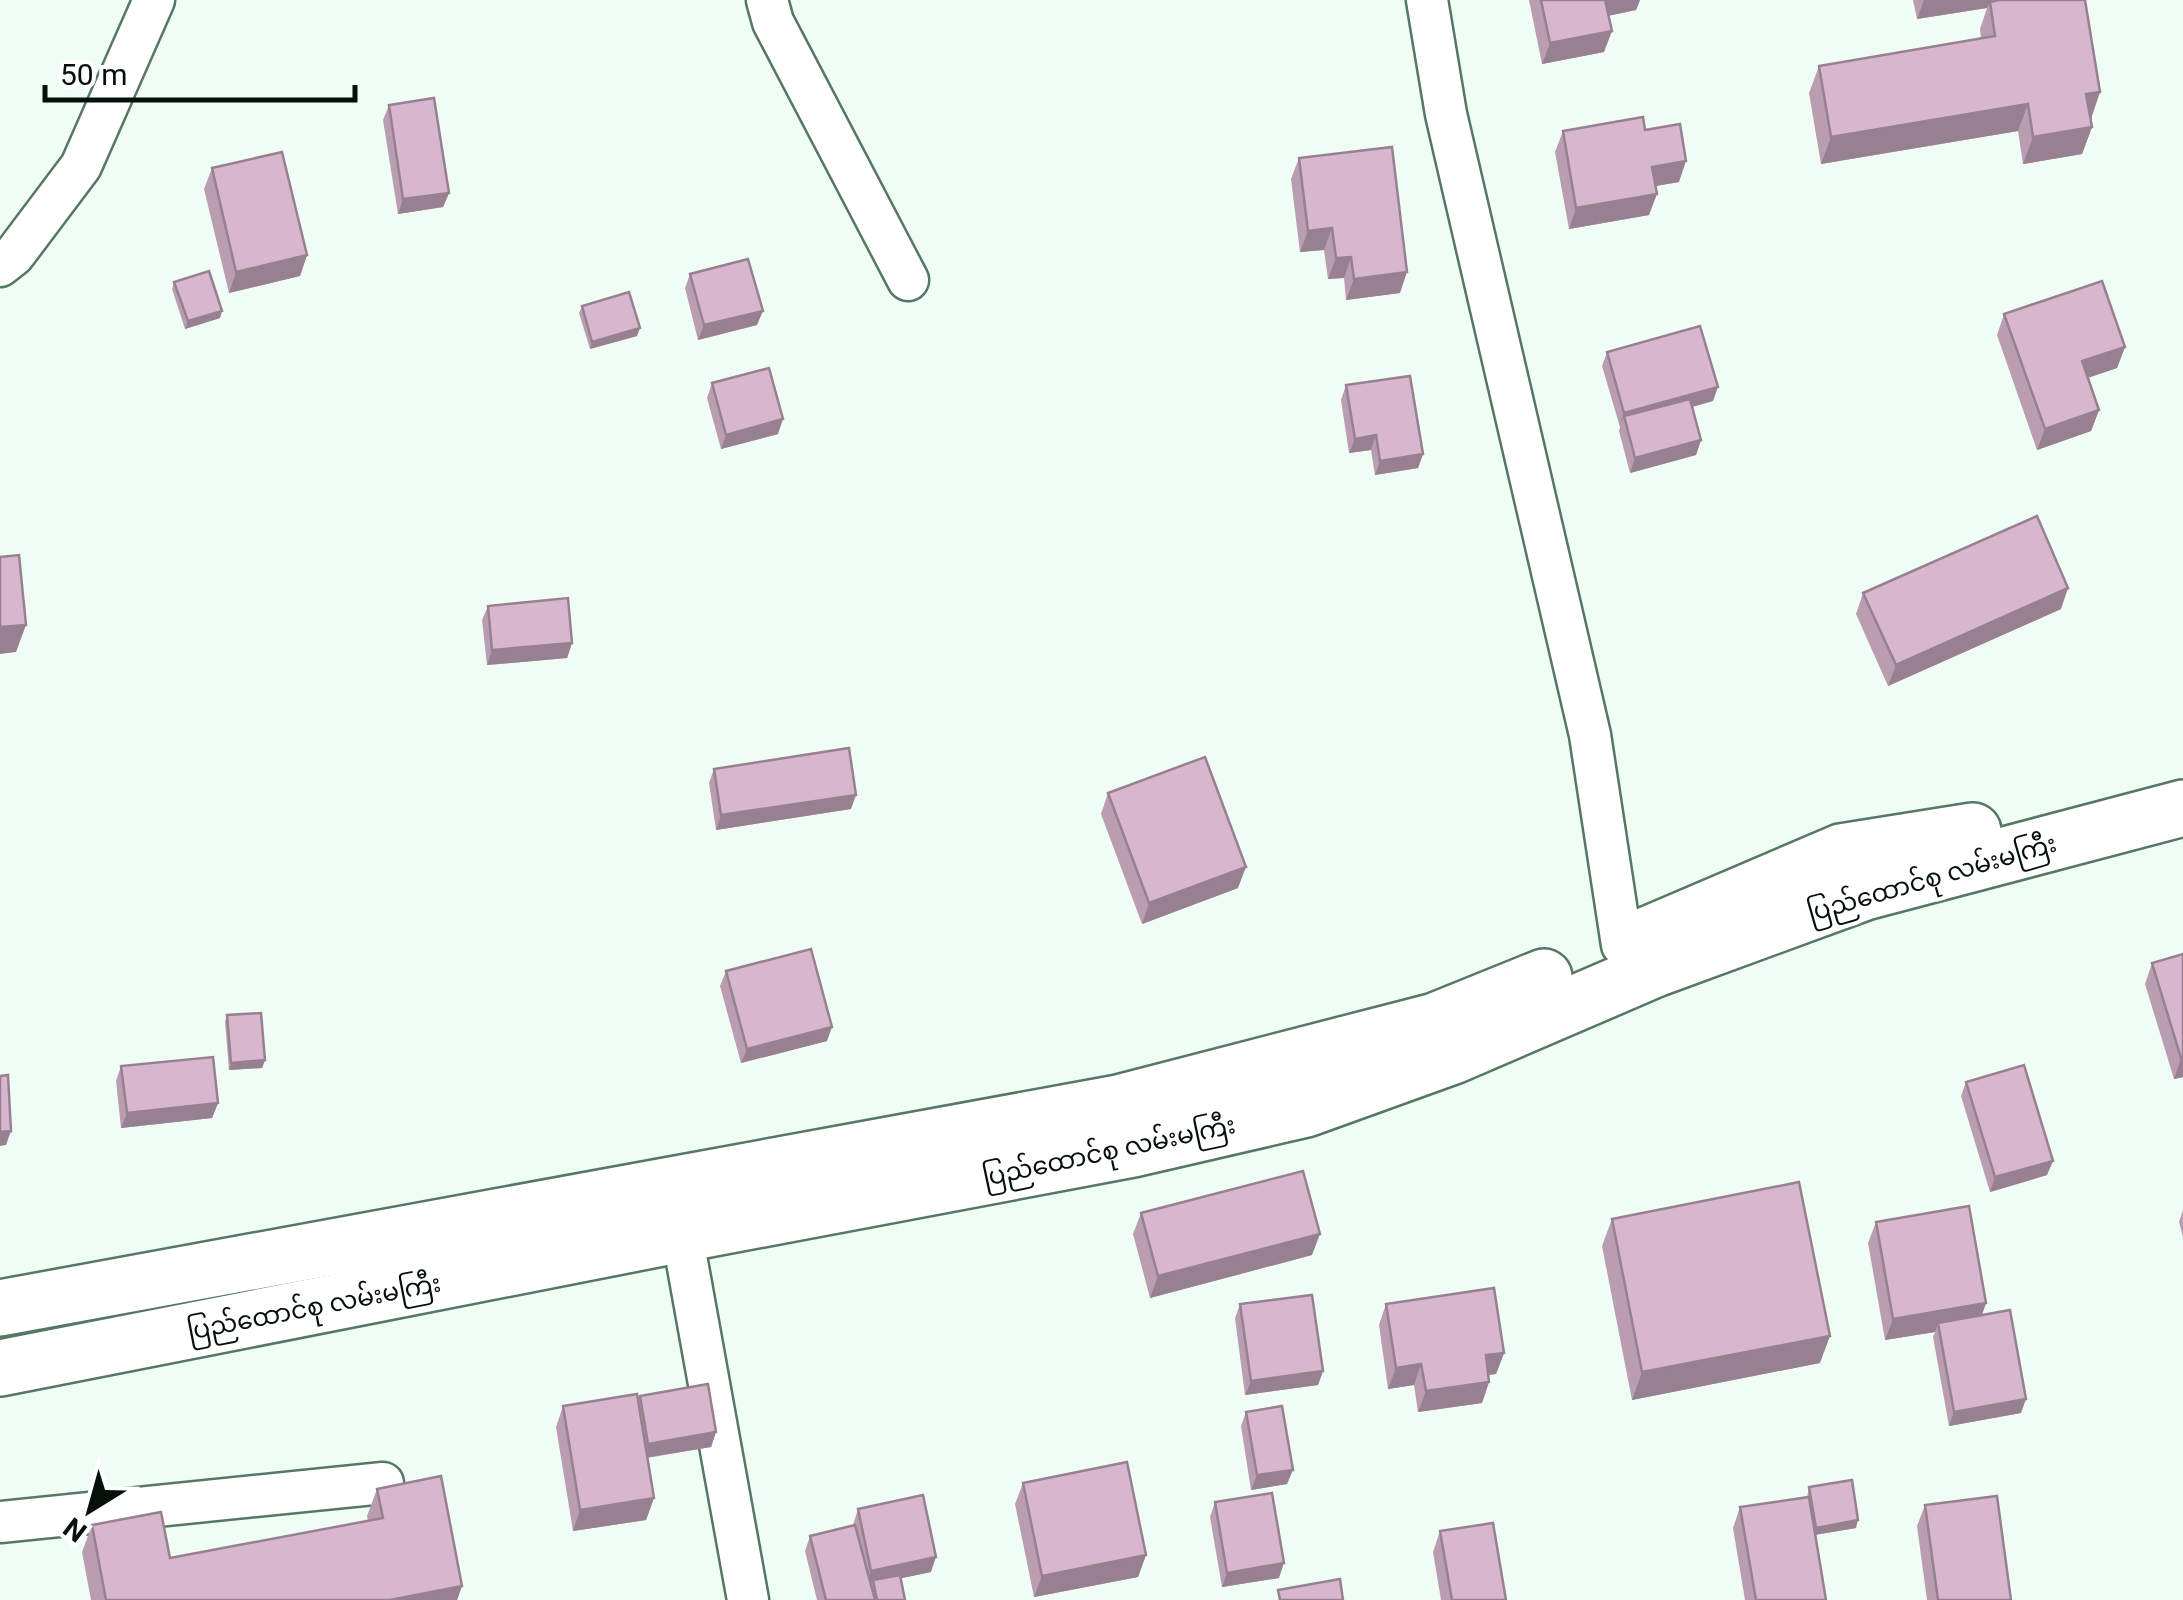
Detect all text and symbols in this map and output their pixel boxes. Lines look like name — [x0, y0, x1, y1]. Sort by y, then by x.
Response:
scale bar — [45, 40, 355, 102]
text: 50 m — [60, 57, 127, 92]
street label: ပြည်ထောင်စု လမ်းမကြီး — [1803, 826, 2062, 933]
street label: ပြည်ထောင်စု လမ်းမကြီး — [979, 1107, 1239, 1198]
street label: ပြည်ထောင်စု လမ်းမကြီး — [184, 1265, 444, 1352]
north arrow — [40, 1460, 140, 1560]
text: N — [57, 1510, 93, 1549]

